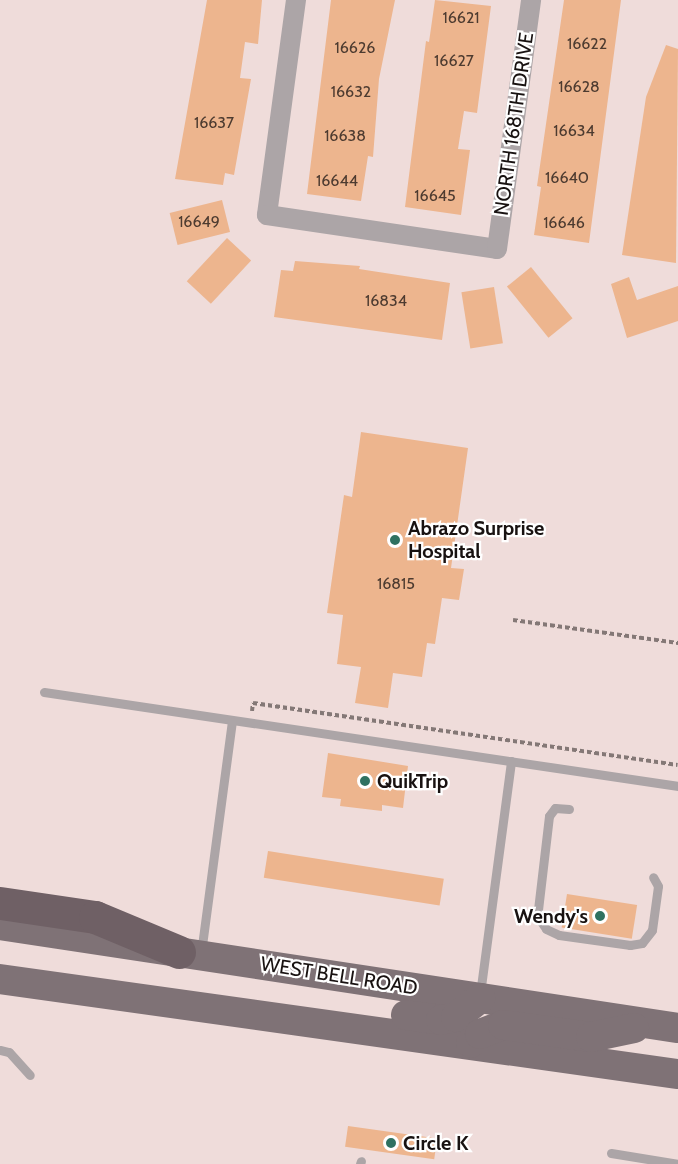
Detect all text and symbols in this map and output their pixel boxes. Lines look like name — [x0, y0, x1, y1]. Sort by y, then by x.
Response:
house number: 16621 — [443, 8, 479, 28]
street label: NORTH 168TH DRIVE — [489, 31, 539, 217]
house number: 16622 — [567, 34, 607, 54]
house number: 16626 — [335, 38, 375, 58]
house number: 16627 — [434, 51, 474, 71]
house number: 16628 — [558, 77, 600, 97]
house number: 16632 — [331, 82, 371, 102]
house number: 16637 — [194, 113, 234, 133]
house number: 16634 — [553, 121, 595, 141]
house number: 16638 — [324, 126, 366, 146]
house number: 16640 — [545, 168, 589, 188]
house number: 16644 — [316, 171, 358, 191]
house number: 16645 — [414, 186, 456, 206]
house number: 16649 — [178, 212, 220, 232]
house number: 16646 — [543, 213, 585, 233]
house number: 16834 — [365, 291, 407, 311]
place label: Abrazo Surprise Hospital — [408, 516, 544, 563]
marker: Abrazo Surprise Hospital — [386, 531, 404, 549]
house number: 16815 — [377, 574, 415, 594]
place label: QuikTrip — [377, 769, 448, 793]
marker: QuikTrip — [358, 774, 372, 788]
place label: Wendy's — [514, 904, 588, 928]
marker: Wendy's — [593, 909, 607, 923]
street label: WEST BELL ROAD — [259, 952, 419, 1000]
place label: Circle K — [403, 1131, 468, 1155]
marker: Circle K — [384, 1136, 398, 1150]

